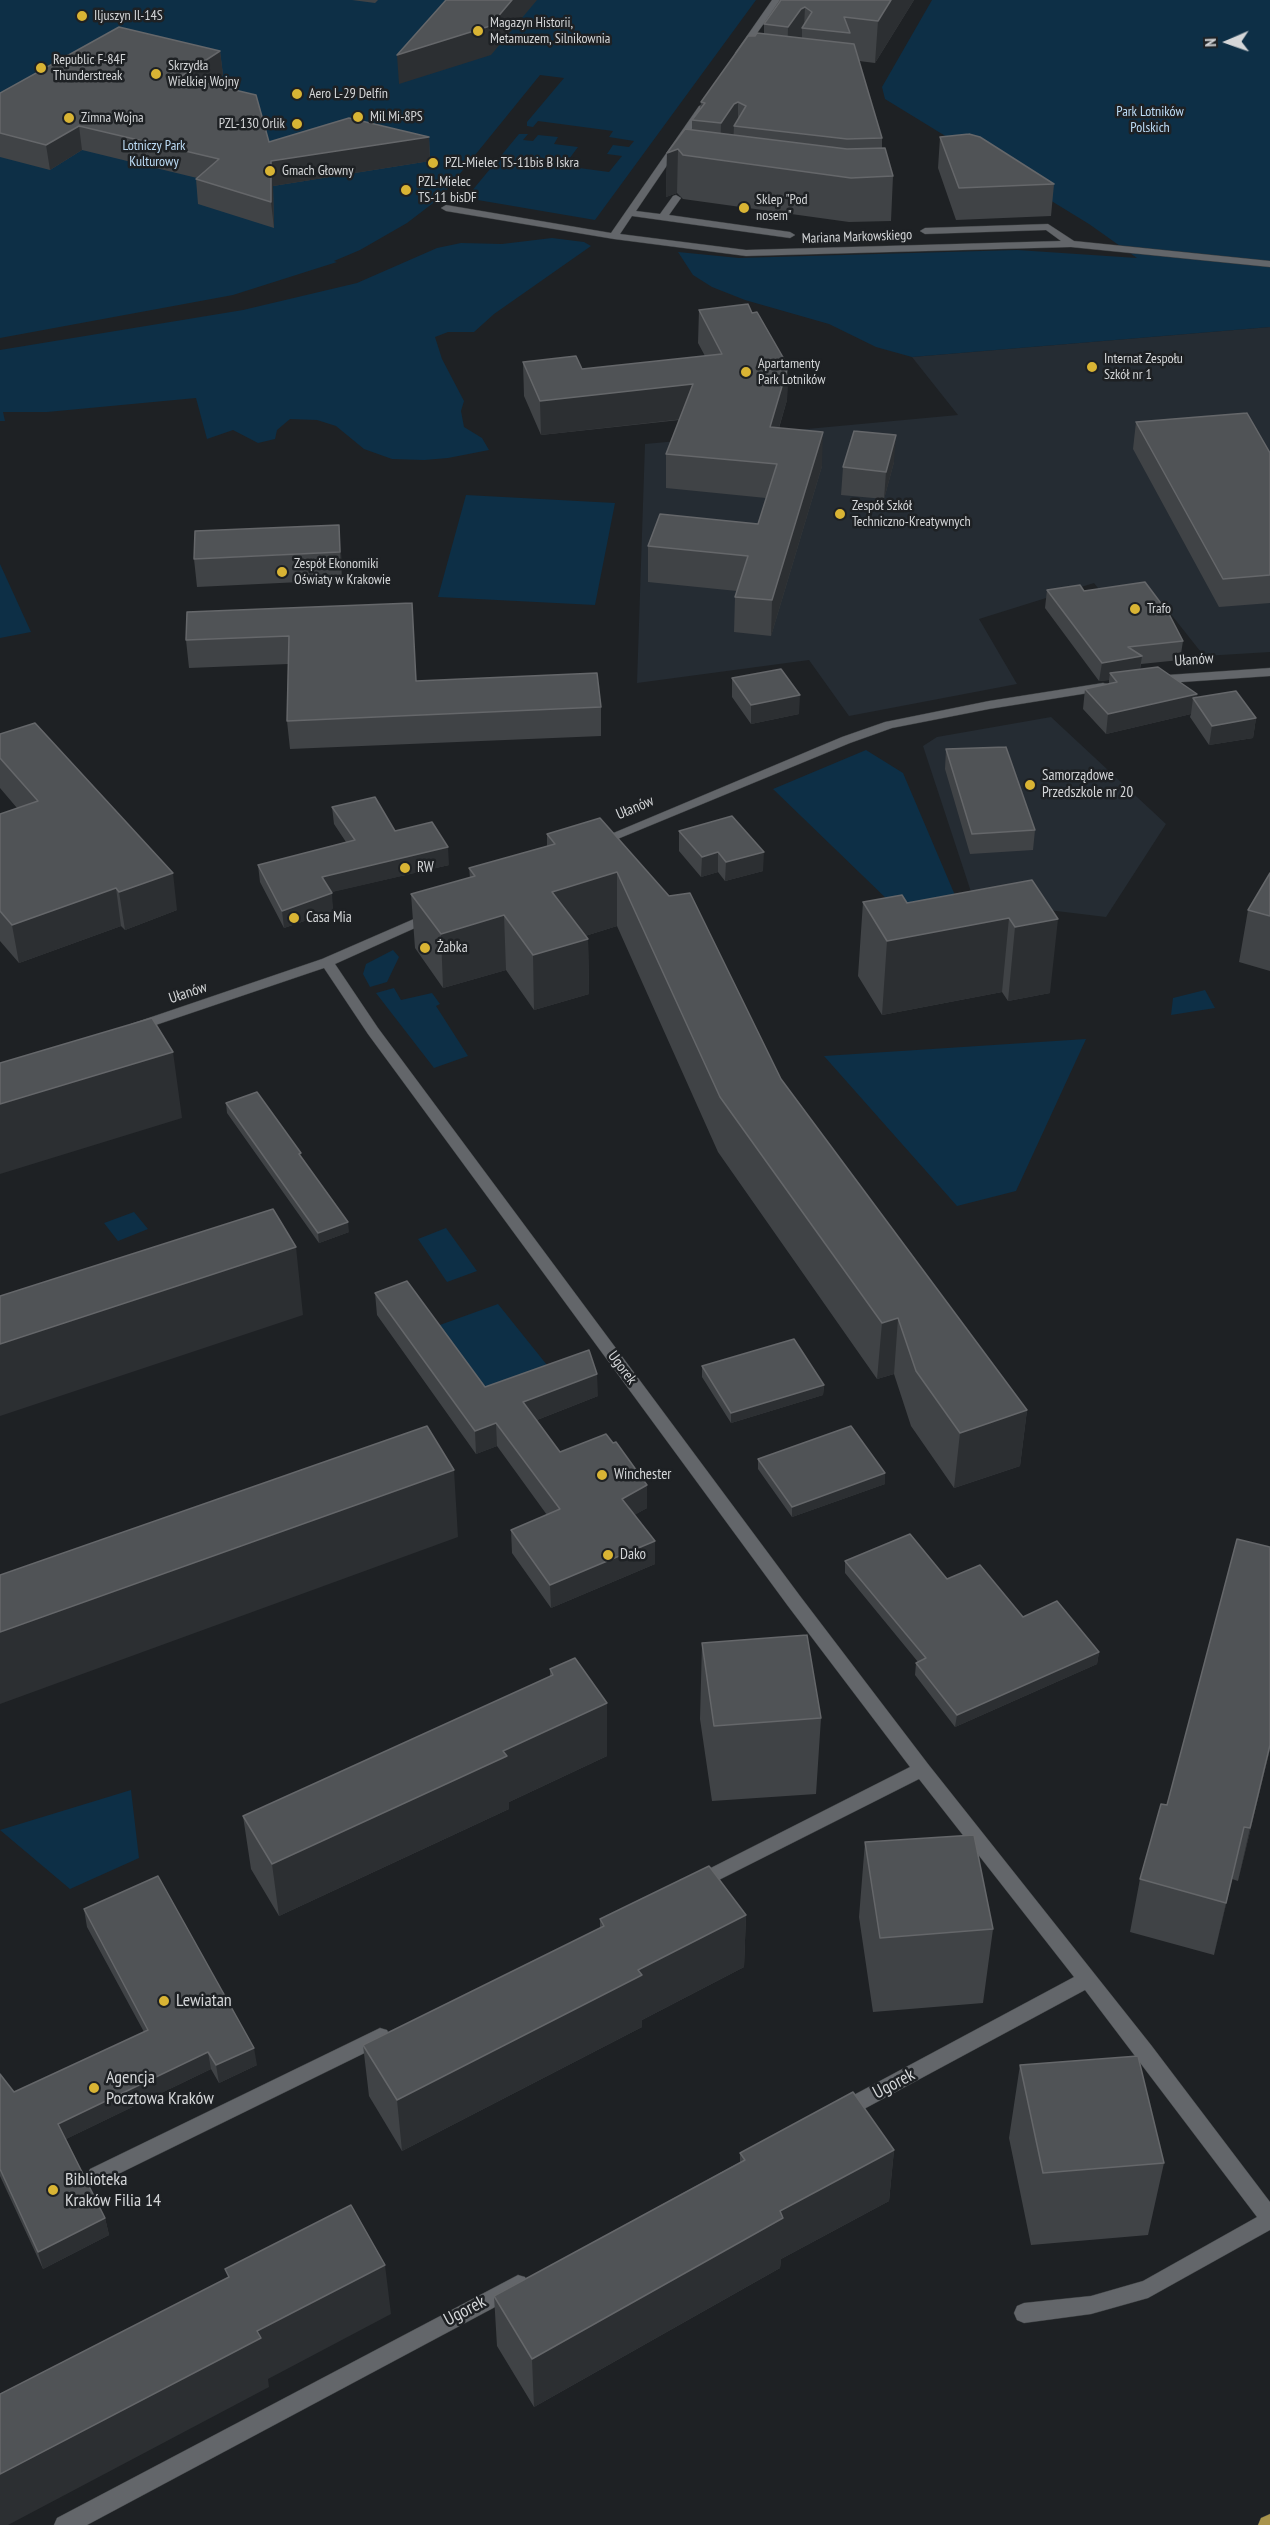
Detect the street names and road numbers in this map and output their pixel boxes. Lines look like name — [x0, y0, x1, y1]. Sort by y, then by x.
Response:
street label: Mariana Markowskiego — [801, 227, 913, 247]
street label: Ułanów — [1174, 650, 1214, 670]
street label: Ułanów — [613, 792, 657, 824]
street label: Ułanów — [167, 978, 209, 1008]
street label: Ugorek — [604, 1348, 640, 1388]
street label: Ugorek — [869, 2064, 919, 2104]
street label: Ugorek — [440, 2291, 490, 2331]

